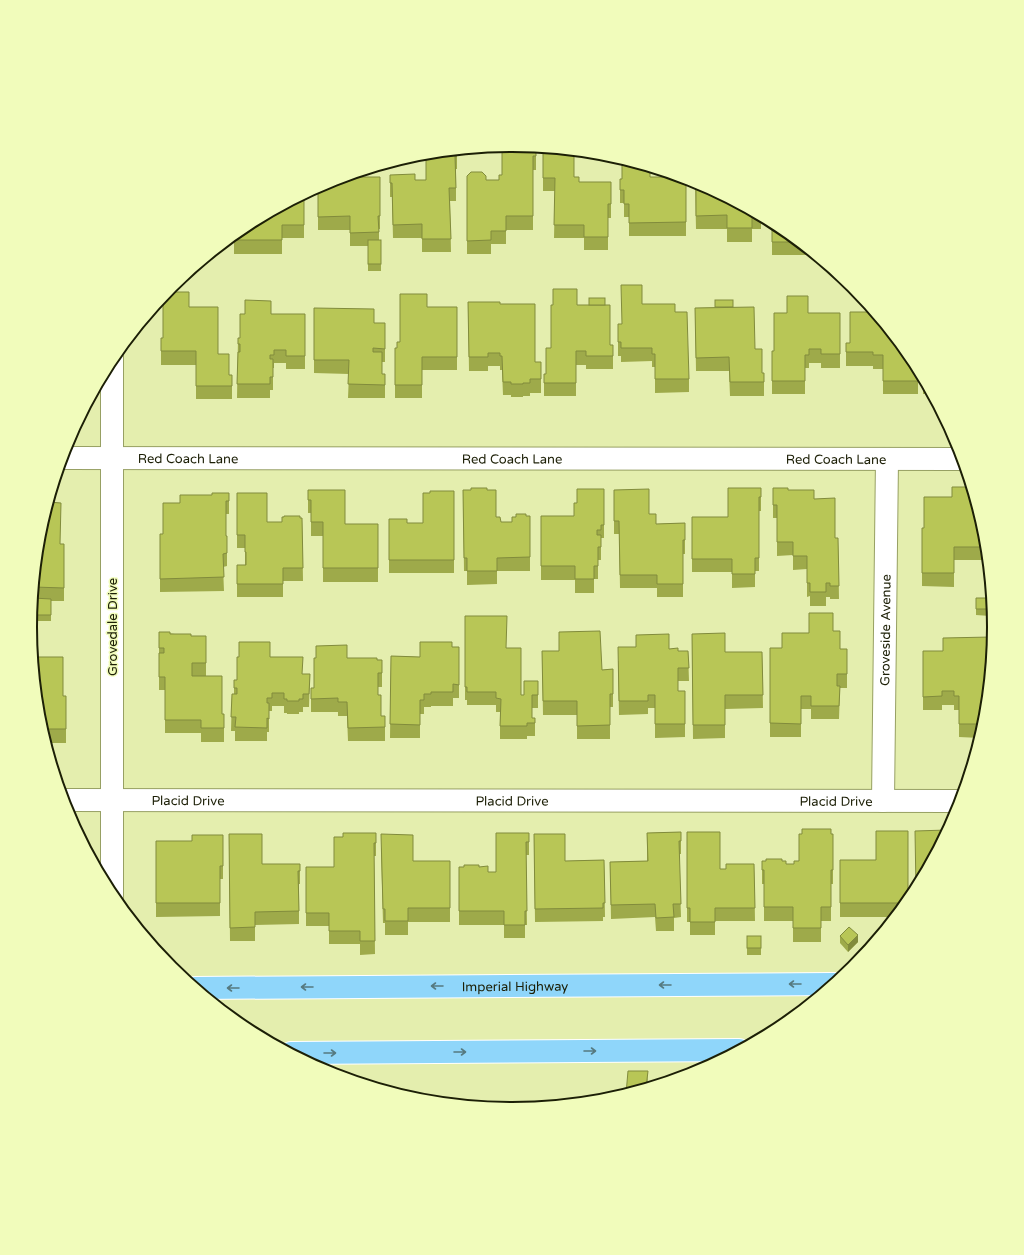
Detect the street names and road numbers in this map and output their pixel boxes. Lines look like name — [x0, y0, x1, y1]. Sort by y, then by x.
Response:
street label: Red Coach Lane — [138, 451, 238, 467]
street label: Red Coach Lane — [462, 451, 562, 468]
street label: Red Coach Lane — [786, 452, 886, 468]
street label: Groveside Avenue — [877, 574, 895, 686]
street label: Grovedale Drive — [105, 578, 121, 676]
street label: Placid Drive — [151, 793, 225, 809]
street label: Placid Drive — [475, 793, 549, 810]
street label: Placid Drive — [799, 794, 873, 810]
street label: Imperial Highway — [462, 979, 568, 995]

